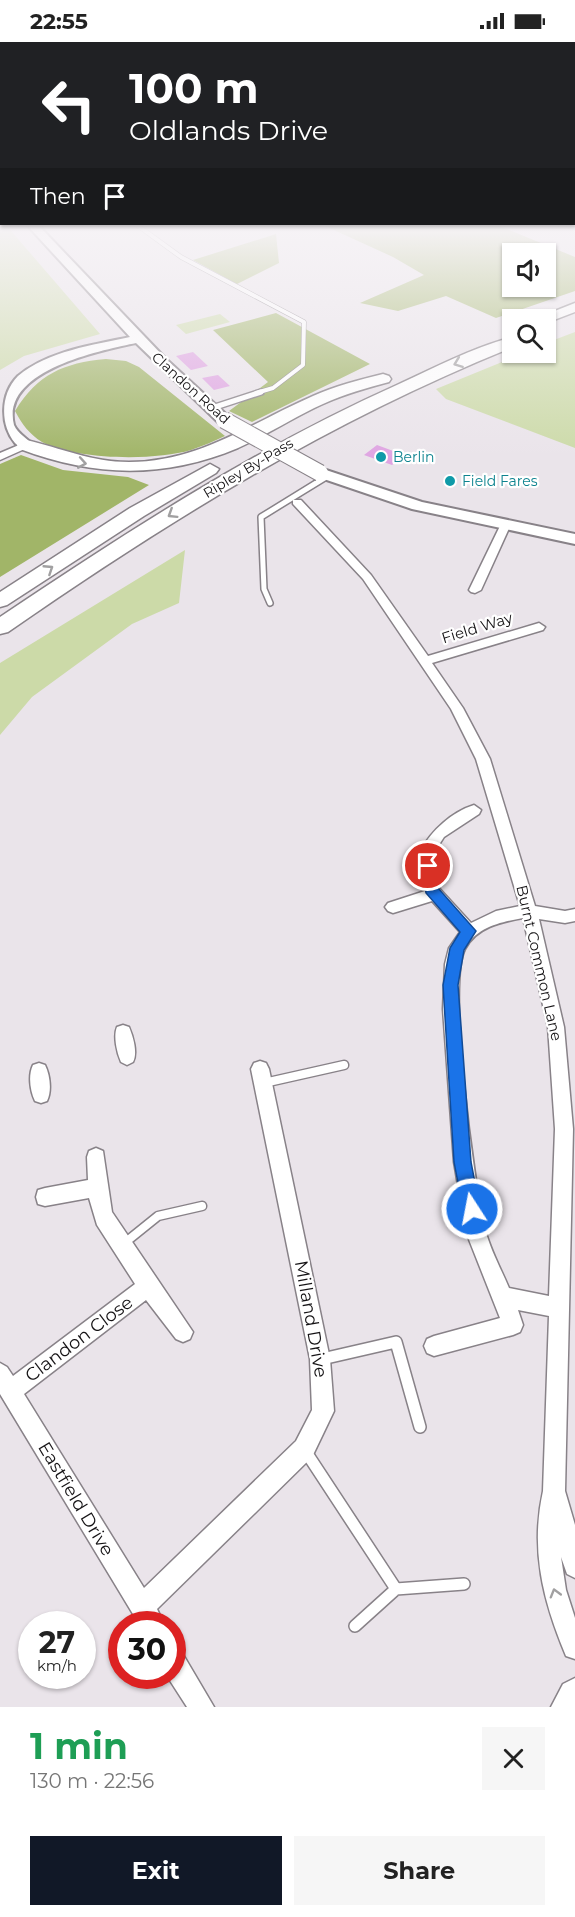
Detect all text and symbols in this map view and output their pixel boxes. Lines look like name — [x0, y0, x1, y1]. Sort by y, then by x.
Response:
text: 22:55 — [30, 8, 88, 35]
text: 100 m — [129, 62, 258, 114]
icon: left — [30, 66, 108, 144]
text: Oldlands Drive — [129, 114, 328, 147]
icon: arrive — [98, 180, 131, 213]
text: Then — [30, 183, 86, 210]
map controls — [502, 243, 556, 363]
button: sound — [502, 243, 556, 297]
button: search — [502, 309, 556, 363]
street label: Clandon Road — [148, 348, 234, 428]
one-way arrow — [454, 356, 465, 368]
street label: Ripley By-Pass — [200, 434, 296, 502]
place label: Berlin — [393, 448, 435, 466]
marker: Berlin — [374, 450, 388, 464]
one-way arrow — [77, 457, 86, 469]
place label: Field Fares — [462, 472, 538, 490]
marker: Field Fares — [443, 474, 457, 488]
one-way arrow — [168, 506, 178, 518]
one-way arrow — [42, 565, 53, 576]
street label: Field Way — [439, 607, 515, 647]
pin — [402, 840, 453, 891]
icon: arrive — [411, 849, 444, 882]
street label: Burnt Common Lane — [512, 883, 567, 1043]
position arrow — [440, 1177, 504, 1241]
street label: Milland Drive — [290, 1259, 332, 1379]
street label: Clandon Close — [21, 1291, 137, 1387]
street label: Eastfield Drive — [33, 1438, 119, 1560]
one-way arrow — [550, 1588, 562, 1599]
speed limit sign: 30 — [108, 1611, 186, 1689]
text: 27 — [39, 1624, 75, 1661]
text: km/h — [37, 1656, 77, 1675]
text: 1 min — [30, 1724, 128, 1768]
button: close — [482, 1727, 545, 1790]
text: 130 m · 22:56 — [30, 1769, 154, 1793]
button: Exit — [30, 1836, 282, 1905]
button: Share — [294, 1836, 545, 1905]

